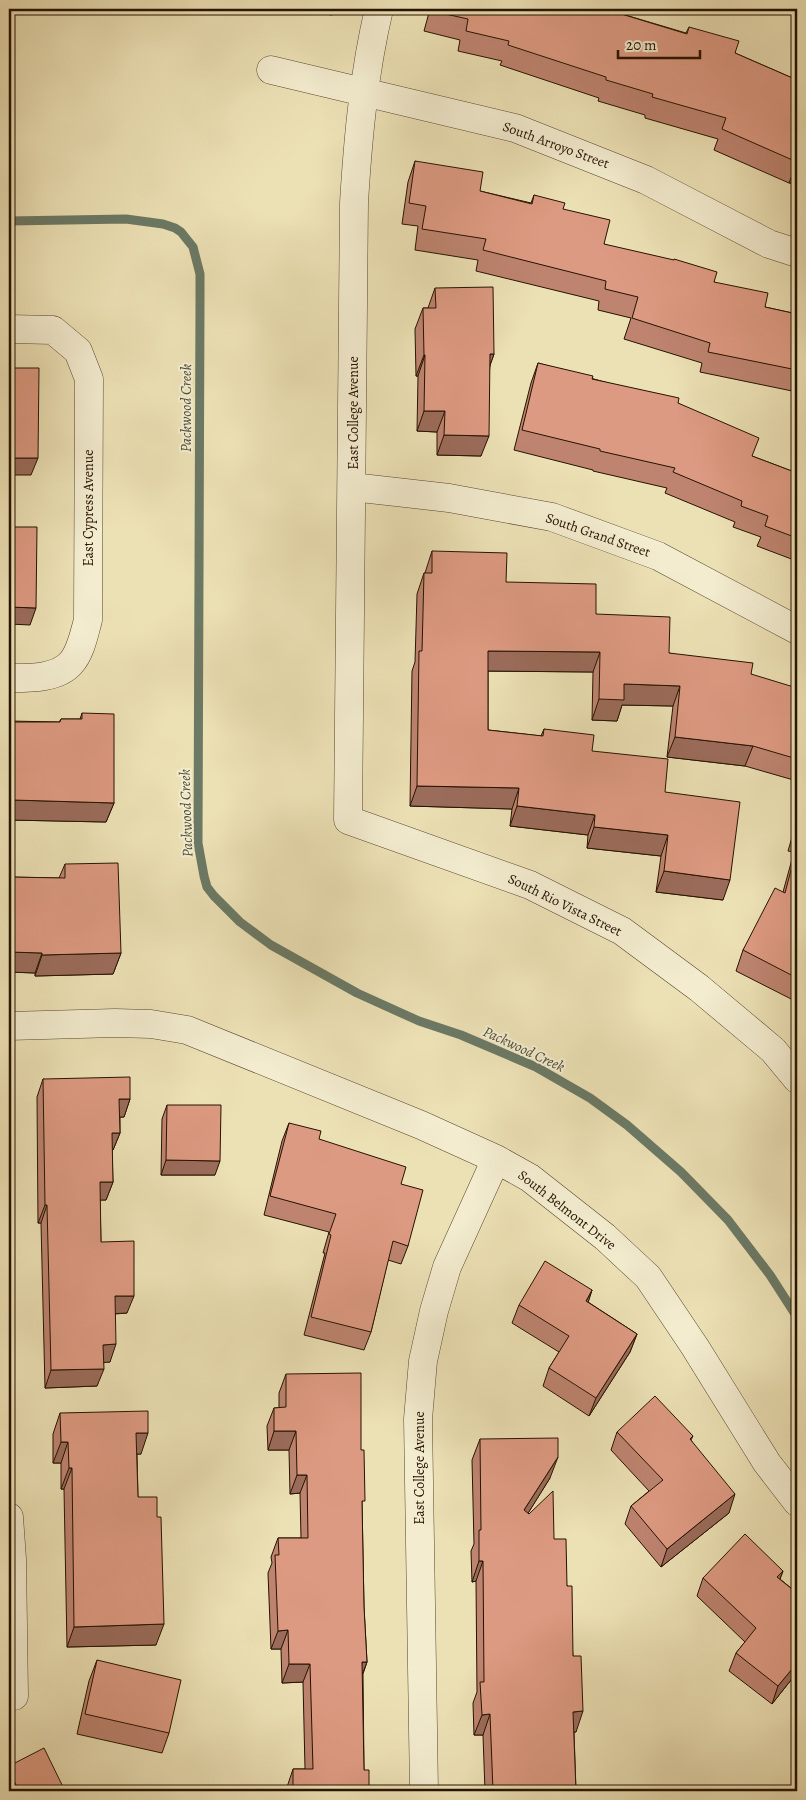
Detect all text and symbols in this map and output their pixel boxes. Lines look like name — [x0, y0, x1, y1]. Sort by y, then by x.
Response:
scale bar — [618, 28, 701, 60]
text: 20 m — [626, 35, 657, 55]
street label: South Arroyo Street — [500, 117, 612, 173]
street label: East College Avenue — [344, 356, 363, 470]
water label: Packwood Creek — [176, 364, 196, 452]
street label: East Cypress Avenue — [79, 449, 98, 567]
street label: South Grand Street — [543, 508, 653, 562]
water label: Packwood Creek — [174, 768, 198, 857]
street label: South Rio Vista Street — [505, 869, 625, 941]
water label: Packwood Creek — [480, 1021, 569, 1077]
street label: South Belmont Drive — [514, 1166, 620, 1254]
street label: East College Avenue — [410, 1411, 429, 1525]

